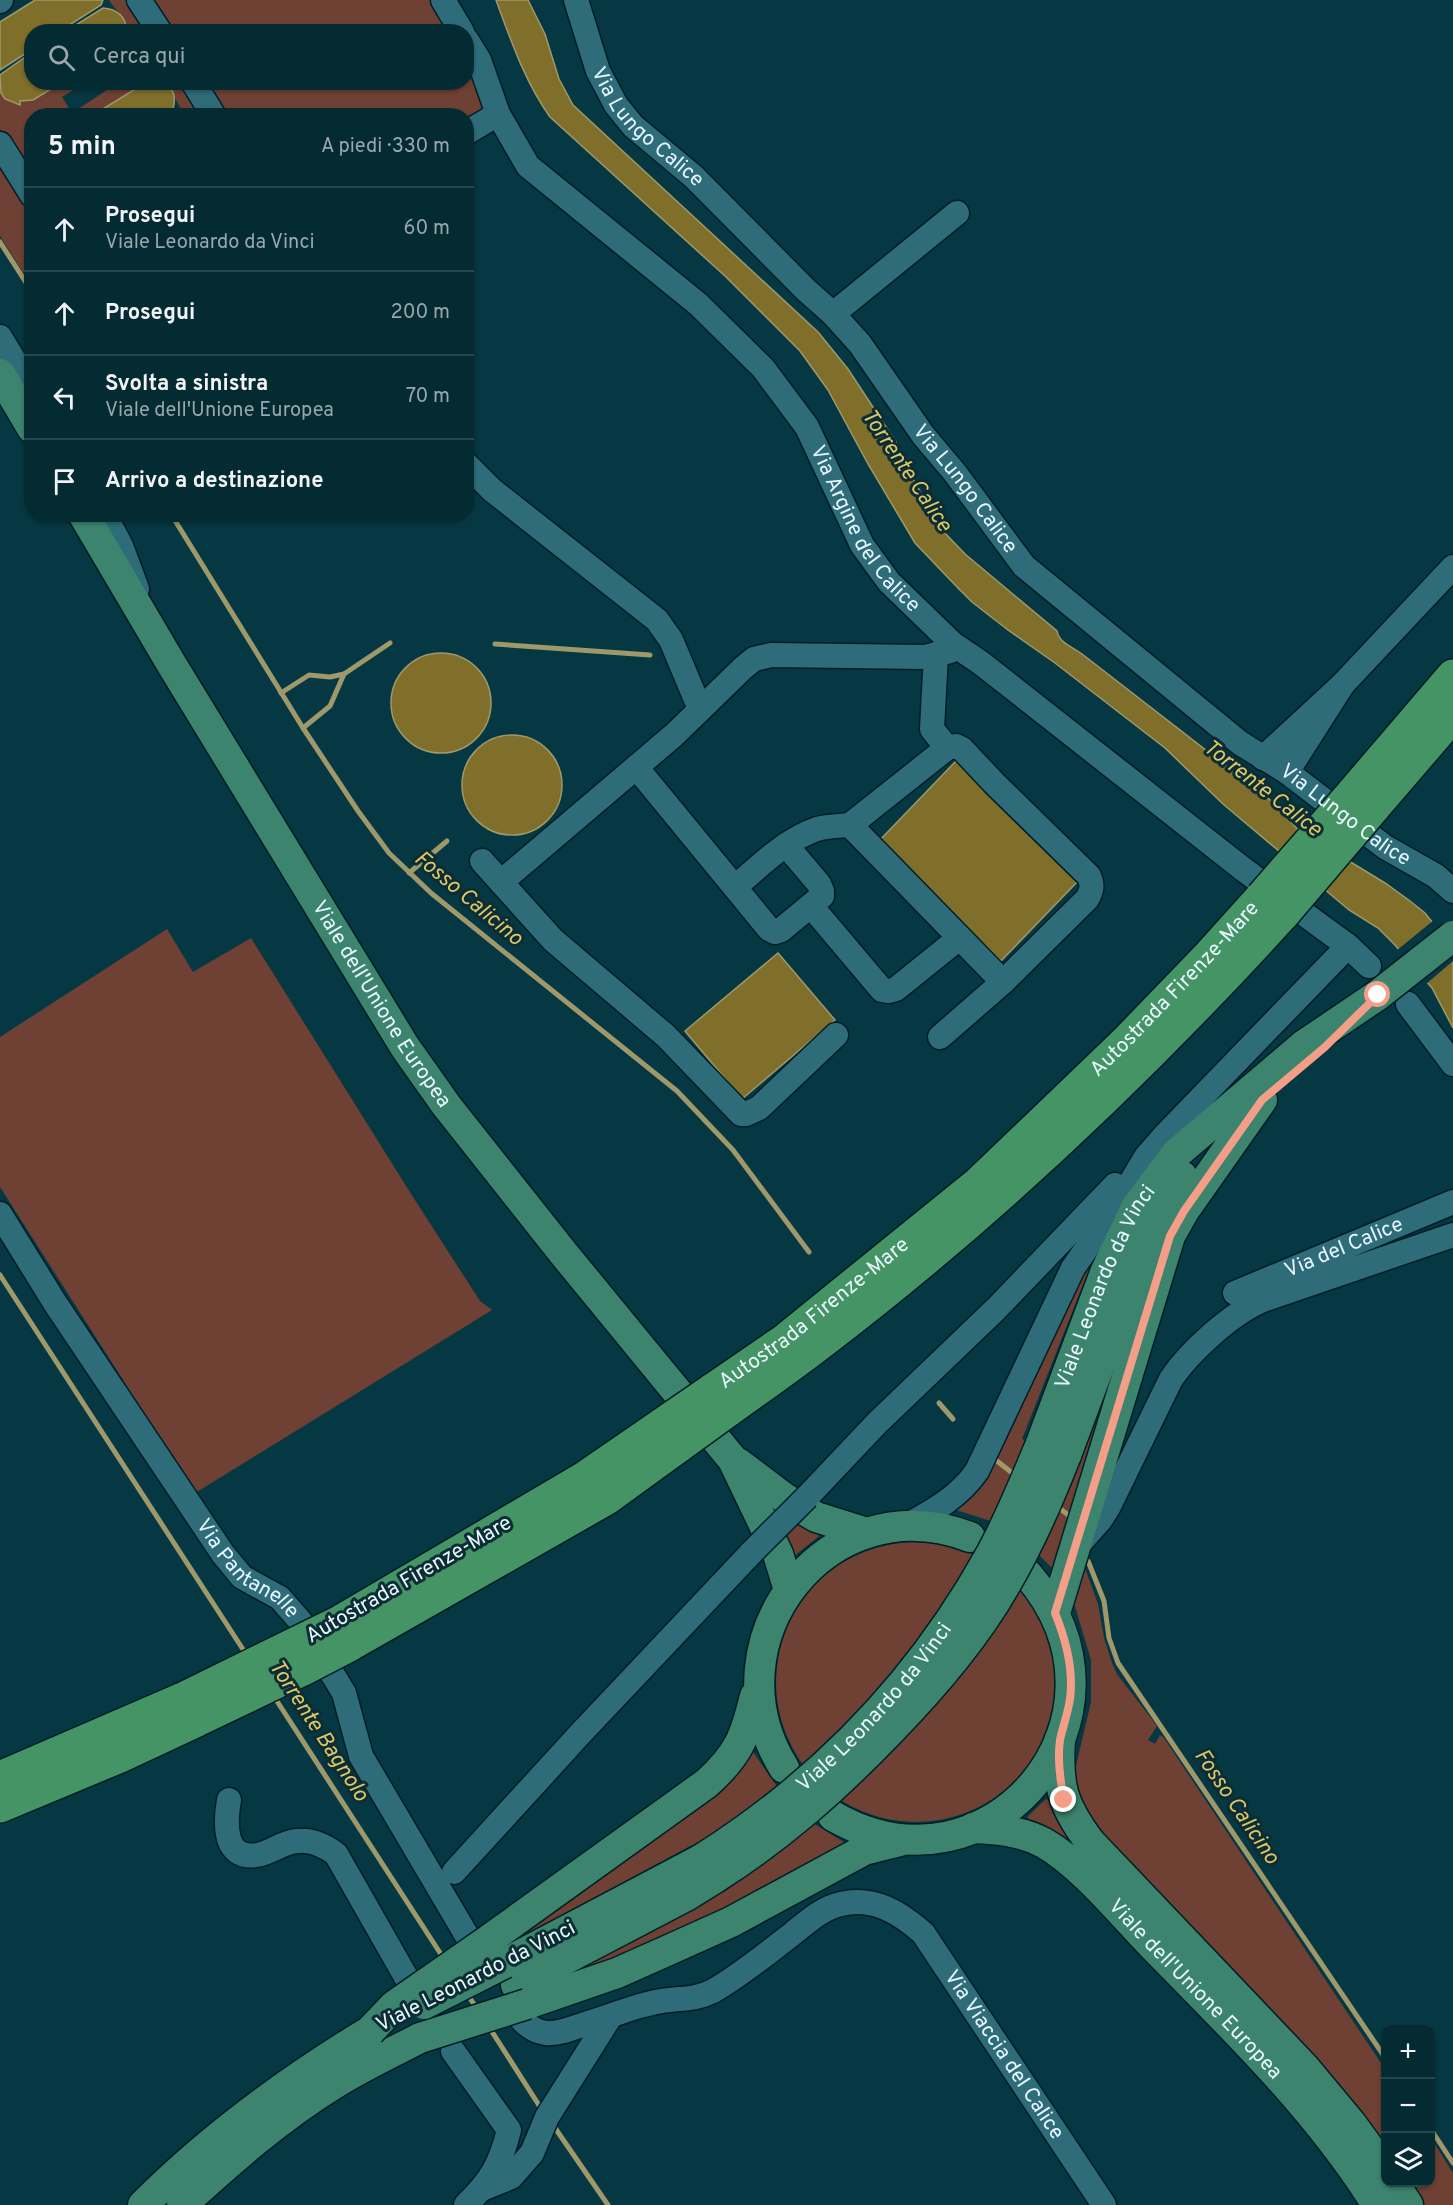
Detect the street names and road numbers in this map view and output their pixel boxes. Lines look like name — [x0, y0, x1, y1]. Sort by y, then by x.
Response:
street label: Via Lungo Calice — [585, 62, 710, 193]
street label: Via Lungo Calice — [906, 419, 1024, 559]
street label: Via Argine del Calice — [804, 441, 926, 619]
street label: Via Lungo Calice — [1274, 758, 1416, 872]
street label: Autostrada Firenze-Mare — [1084, 895, 1265, 1083]
street label: Viale dell'Unione Europea — [305, 896, 457, 1113]
street label: Viale Leonardo da Vinci — [1049, 1179, 1162, 1393]
street label: Via del Calice — [1281, 1211, 1407, 1284]
street label: Autostrada Firenze-Mare — [713, 1231, 915, 1395]
street label: Autostrada Firenze-Mare — [301, 1510, 517, 1650]
street label: Via Pantanelle — [190, 1514, 305, 1624]
street label: Viale Leonardo da Vinci — [791, 1617, 958, 1798]
street label: Viale dell'Unione Europea — [1102, 1893, 1288, 2085]
street label: Viale Leonardo da Vinci — [372, 1915, 580, 2039]
street label: Via Viaccia del Calice — [938, 1965, 1070, 2145]

